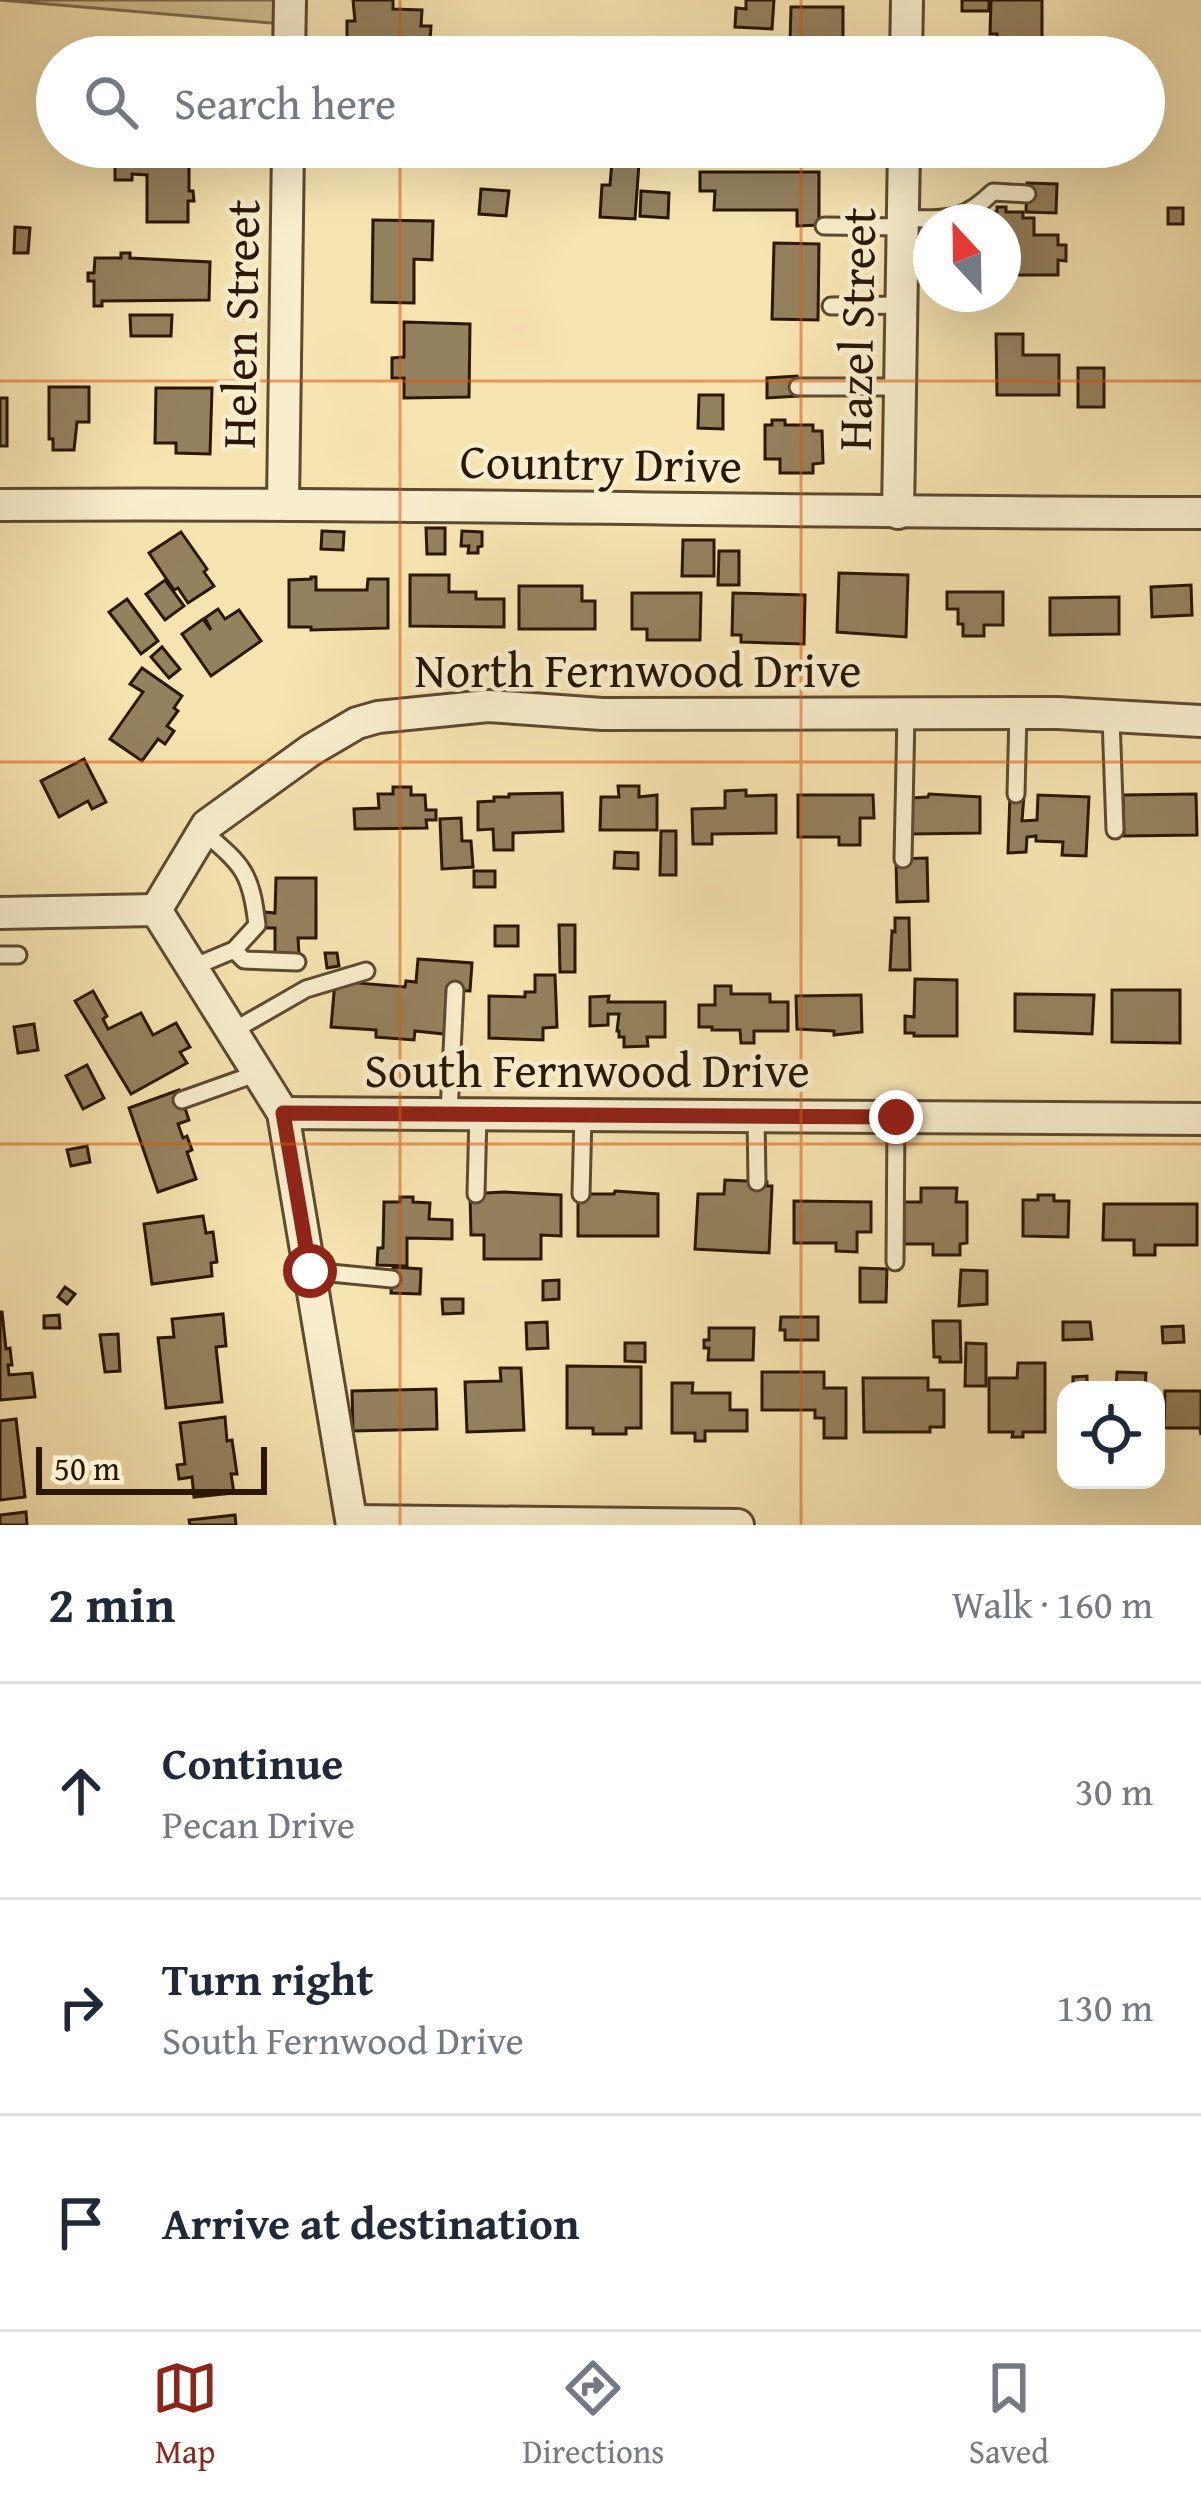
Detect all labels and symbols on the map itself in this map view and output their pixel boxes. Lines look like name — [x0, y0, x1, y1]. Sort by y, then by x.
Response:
street label: Helen Street — [202, 199, 277, 449]
north arrow — [913, 204, 1021, 312]
street label: Hazel Street — [818, 207, 893, 451]
street label: Country Drive — [459, 425, 743, 500]
street label: North Fernwood Drive — [414, 634, 862, 705]
street label: South Fernwood Drive — [364, 1034, 810, 1105]
route end — [869, 1090, 923, 1144]
route start — [283, 1244, 337, 1298]
scale bar — [36, 1441, 267, 1494]

